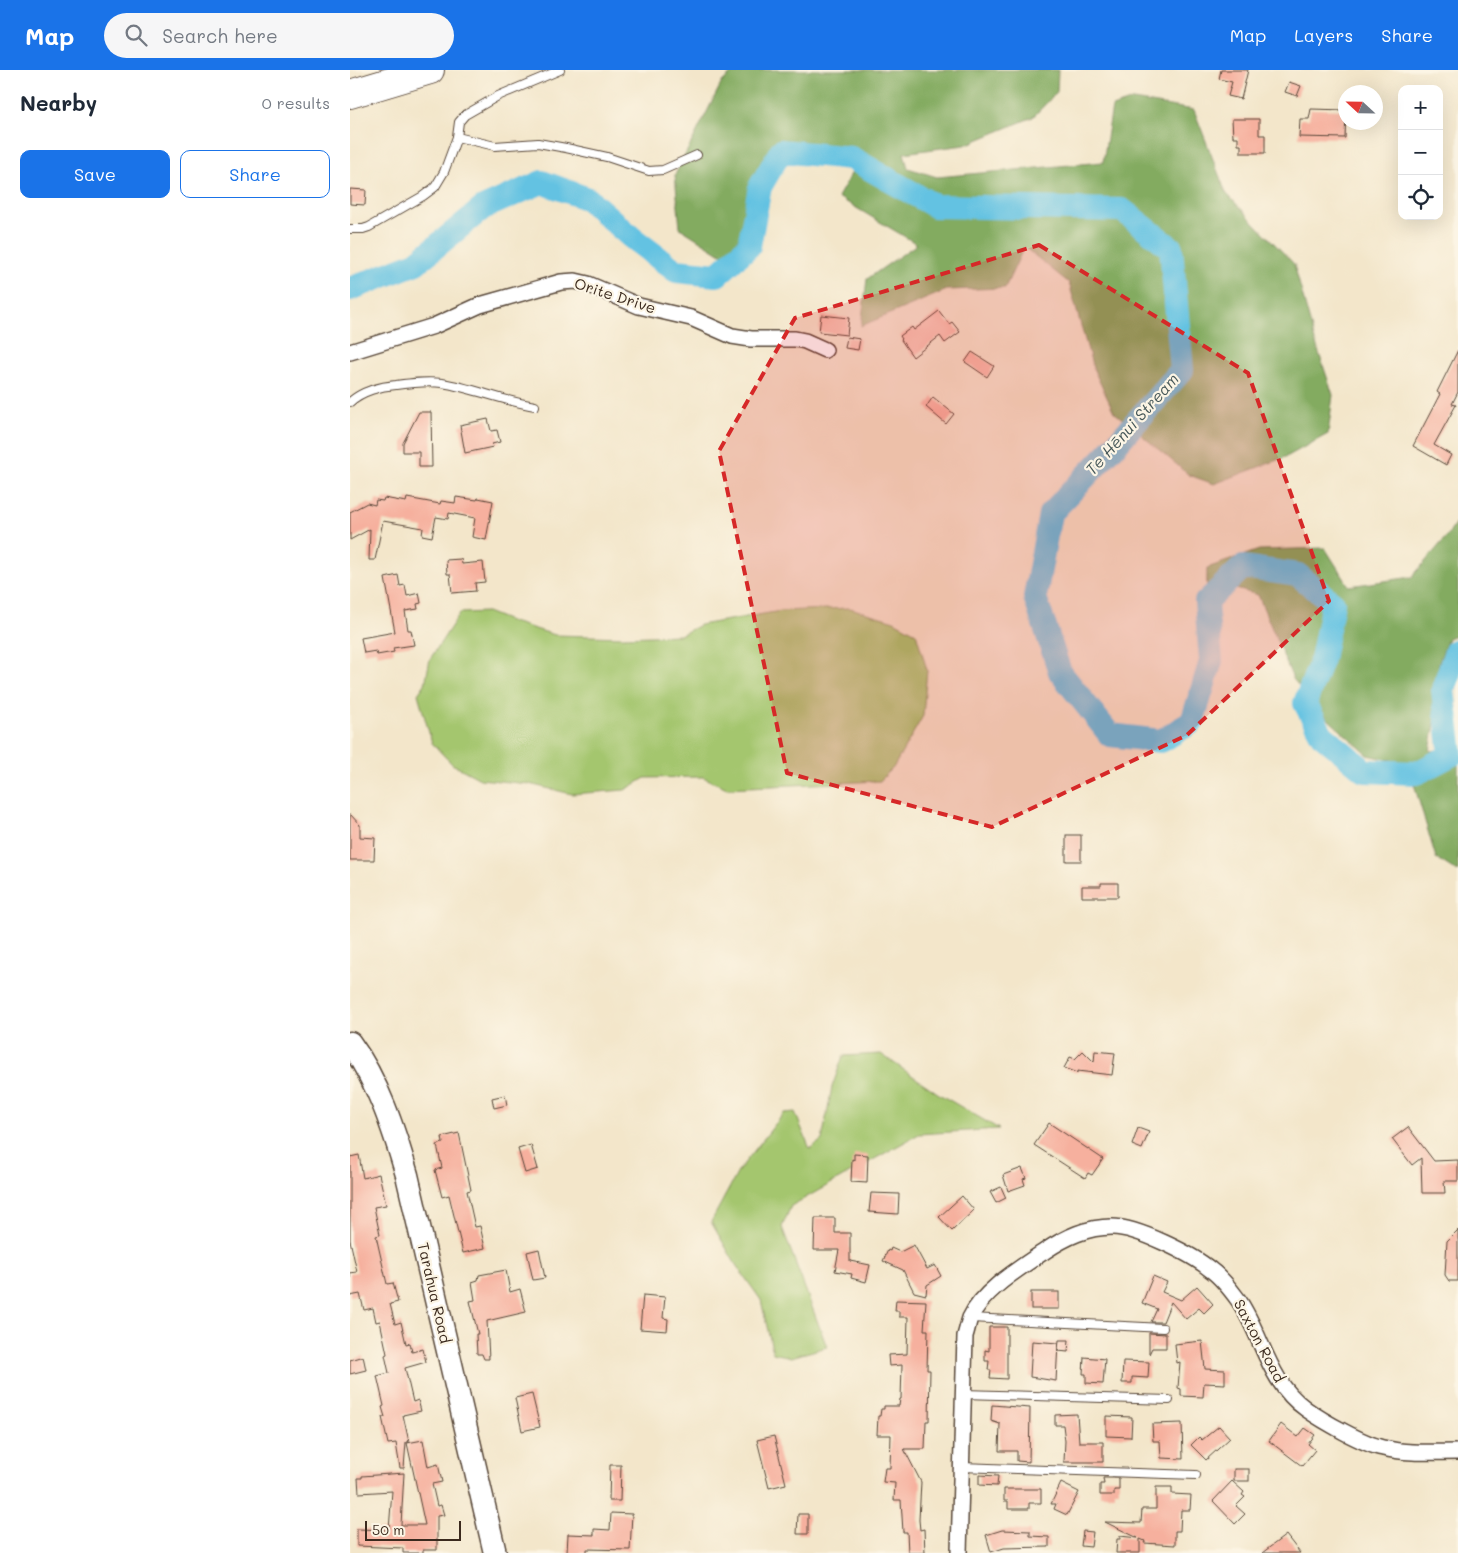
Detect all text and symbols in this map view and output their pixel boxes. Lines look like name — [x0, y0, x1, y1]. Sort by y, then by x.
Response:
search box — [104, 13, 454, 58]
text: Map — [25, 20, 74, 51]
icon: search — [122, 21, 150, 49]
text: Search here — [162, 23, 278, 48]
text: Map — [1230, 23, 1266, 47]
text: Layers — [1294, 23, 1353, 47]
text: Share — [1381, 23, 1433, 47]
north arrow — [1338, 85, 1383, 130]
map controls — [1398, 85, 1443, 220]
button: + — [1398, 85, 1443, 130]
text: Nearby — [20, 89, 97, 116]
text: 0 results — [262, 92, 330, 113]
button: − — [1398, 130, 1443, 175]
button: Save — [20, 150, 170, 198]
button: Share — [180, 150, 330, 198]
button: locate — [1398, 175, 1443, 220]
street label: Orite Drive — [572, 273, 659, 318]
water label: Te Hēnui Stream — [1080, 368, 1183, 479]
street label: Tarahua Road — [414, 1240, 456, 1345]
street label: Saxton Road — [1230, 1295, 1290, 1386]
scale bar — [365, 1518, 461, 1541]
text: 50 m — [372, 1520, 404, 1539]

